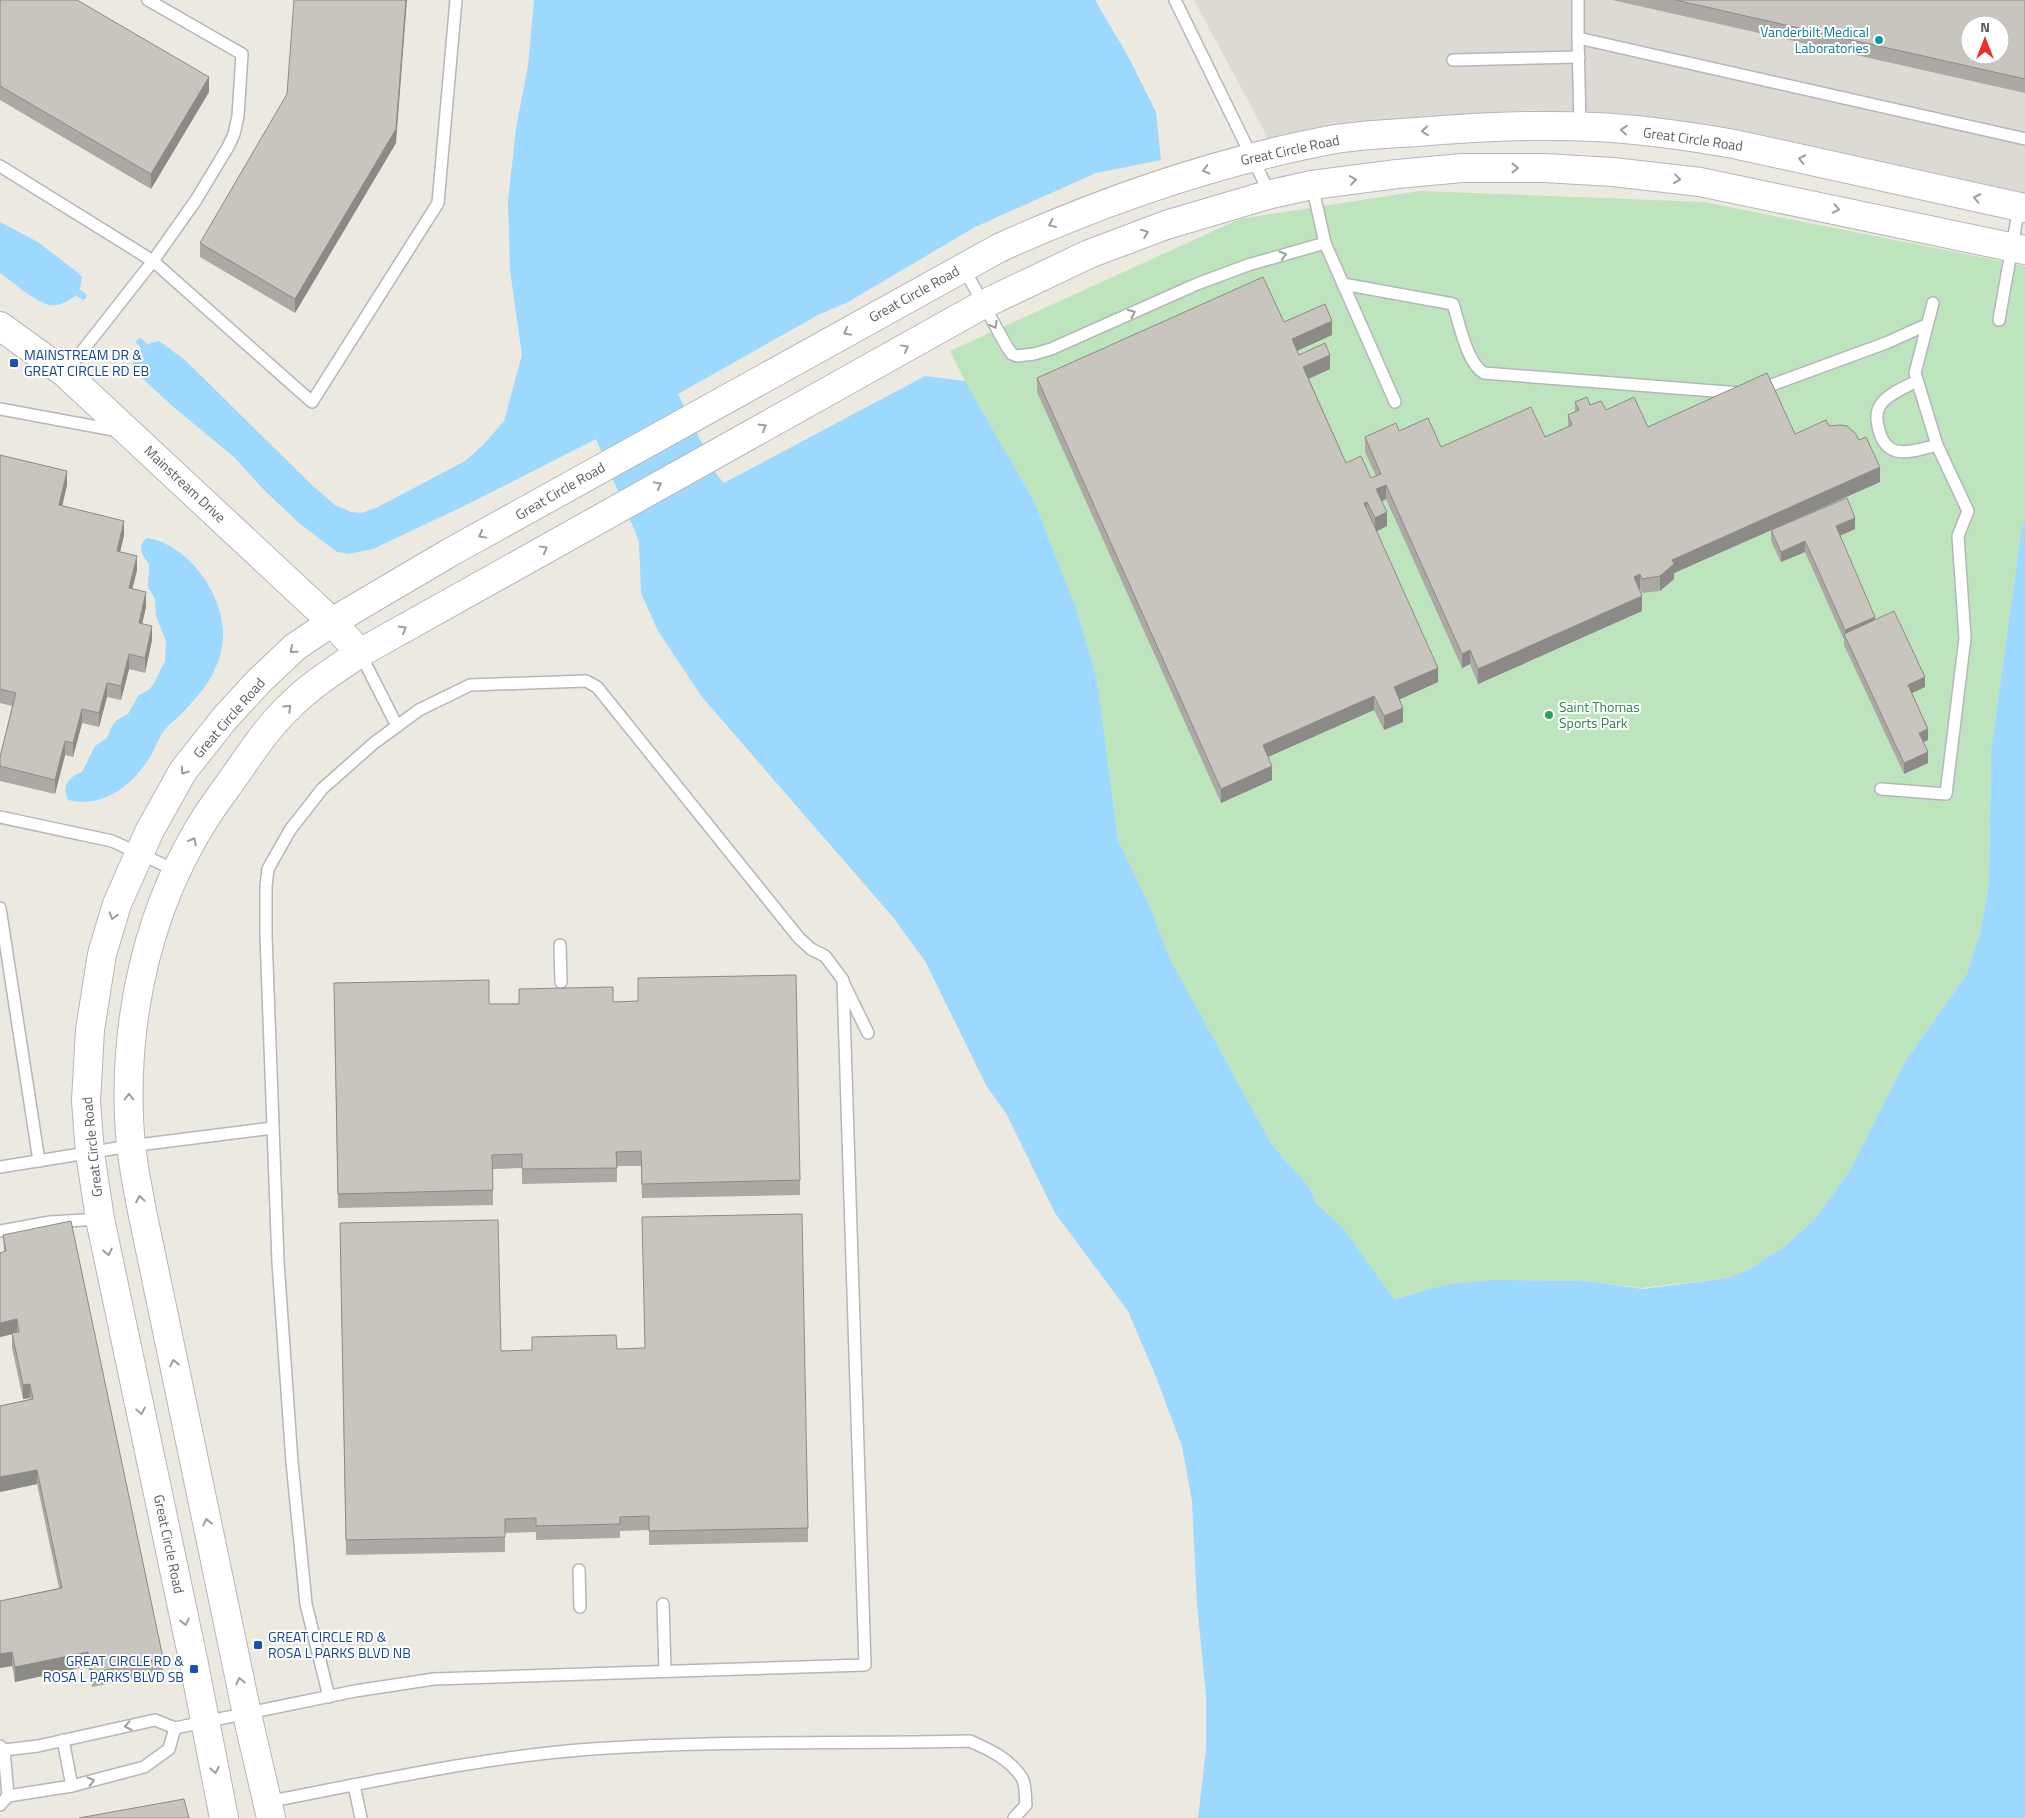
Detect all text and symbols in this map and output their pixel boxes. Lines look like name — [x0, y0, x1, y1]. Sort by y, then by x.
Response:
north arrow — [1960, 15, 2010, 65]
text: N — [1980, 16, 1990, 37]
place label: Vanderbilt Medical Laboratories — [1760, 21, 1869, 58]
marker: Vanderbilt Medical Laboratories — [1873, 34, 1885, 46]
street label: Great Circle Road — [1642, 121, 1744, 156]
one-way arrow — [1421, 125, 1429, 136]
one-way arrow — [1620, 125, 1628, 136]
street label: Great Circle Road — [1239, 129, 1341, 170]
one-way arrow — [1797, 154, 1806, 165]
one-way arrow — [1512, 163, 1519, 173]
one-way arrow — [1202, 164, 1210, 174]
one-way arrow — [1673, 173, 1681, 184]
one-way arrow — [1349, 175, 1357, 185]
one-way arrow — [1973, 193, 1982, 204]
one-way arrow — [1832, 204, 1841, 214]
one-way arrow — [1048, 217, 1057, 228]
one-way arrow — [1141, 229, 1149, 239]
one-way arrow — [1279, 250, 1287, 260]
street label: Great Circle Road — [865, 260, 963, 327]
one-way arrow — [1127, 309, 1136, 320]
one-way arrow — [987, 320, 997, 329]
one-way arrow — [843, 326, 852, 336]
place label: MAINSTREAM DR & GREAT CIRCLE RD EB — [24, 344, 149, 381]
one-way arrow — [899, 345, 908, 355]
marker: MAINSTREAM DR & GREAT CIRCLE RD EB — [8, 357, 20, 369]
one-way arrow — [757, 424, 766, 434]
street label: Mainstream Drive — [140, 440, 231, 527]
street label: Great Circle Road — [511, 456, 609, 525]
one-way arrow — [653, 482, 662, 492]
one-way arrow — [479, 528, 488, 538]
one-way arrow — [539, 546, 548, 556]
one-way arrow — [397, 625, 406, 635]
one-way arrow — [289, 644, 298, 653]
street label: Great Circle Road — [188, 673, 270, 763]
place label: Saint Thomas Sports Park — [1559, 696, 1640, 733]
one-way arrow — [282, 705, 291, 714]
marker: Saint Thomas Sports Park — [1543, 709, 1555, 721]
one-way arrow — [181, 765, 190, 774]
one-way arrow — [187, 837, 197, 846]
one-way arrow — [109, 912, 119, 920]
one-way arrow — [124, 1093, 134, 1100]
street label: Great Circle Road — [76, 1096, 107, 1198]
one-way arrow — [135, 1195, 145, 1204]
one-way arrow — [102, 1248, 112, 1257]
one-way arrow — [169, 1358, 180, 1367]
one-way arrow — [135, 1407, 146, 1416]
street label: Great Circle Road — [149, 1493, 190, 1595]
one-way arrow — [202, 1517, 213, 1526]
one-way arrow — [179, 1617, 190, 1626]
place label: GREAT CIRCLE RD & ROSA L PARKS BLVD NB — [268, 1626, 411, 1663]
marker: GREAT CIRCLE RD & ROSA L PARKS BLVD NB — [252, 1639, 264, 1651]
place label: GREAT CIRCLE RD & ROSA L PARKS BLVD SB — [43, 1650, 184, 1687]
marker: GREAT CIRCLE RD & ROSA L PARKS BLVD SB — [188, 1663, 200, 1675]
one-way arrow — [236, 1676, 246, 1685]
one-way arrow — [124, 1720, 133, 1731]
one-way arrow — [210, 1766, 220, 1775]
one-way arrow — [86, 1776, 95, 1787]

